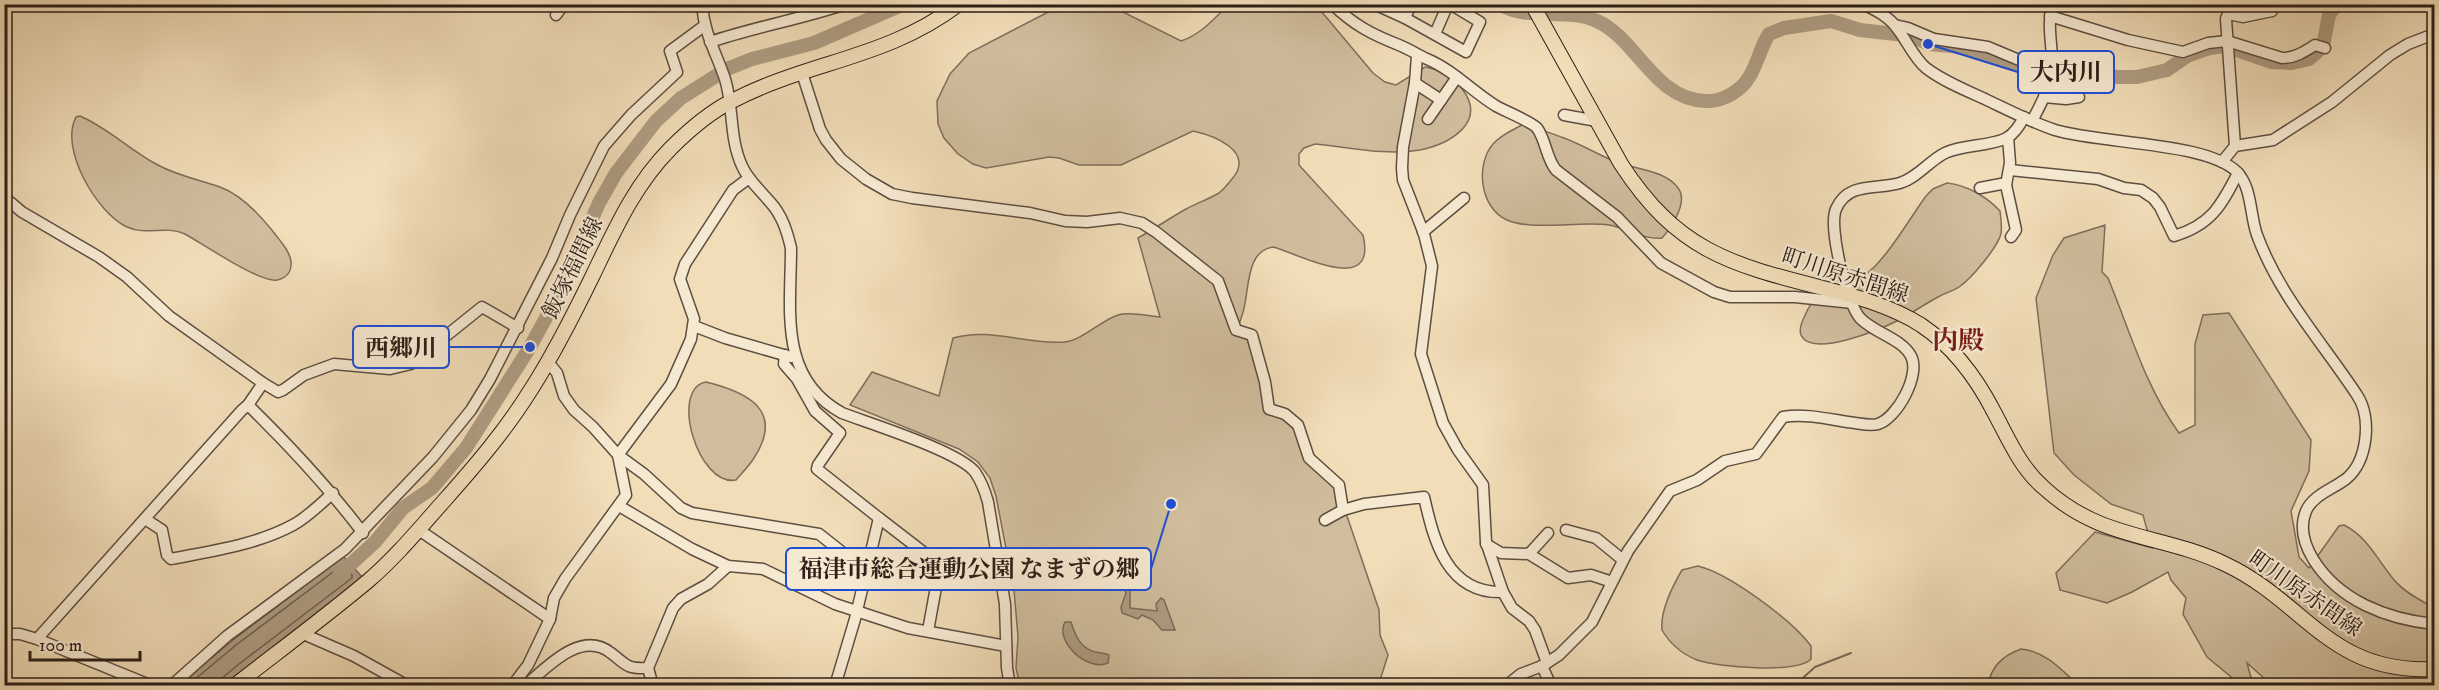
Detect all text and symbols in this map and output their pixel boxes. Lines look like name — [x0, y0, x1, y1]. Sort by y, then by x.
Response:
callout: 大内川 — [2018, 51, 2114, 93]
text: 大内川 — [2030, 58, 2102, 88]
street label: 飯塚福間線 — [537, 213, 609, 323]
street label: 町川原赤間線 — [1778, 243, 1912, 309]
district label: 内殿 — [1932, 325, 1984, 358]
callout: 西郷川 — [353, 326, 449, 368]
text: 西郷川 — [365, 334, 437, 364]
street label: 町川原赤間線 — [2243, 545, 2367, 643]
callout: 福津市総合運動公園 なまずの郷 — [786, 548, 1151, 590]
text: 福津市総合運動公園 なまずの郷 — [798, 555, 1140, 585]
scale bar — [30, 624, 140, 662]
text: 100 m — [39, 635, 82, 657]

